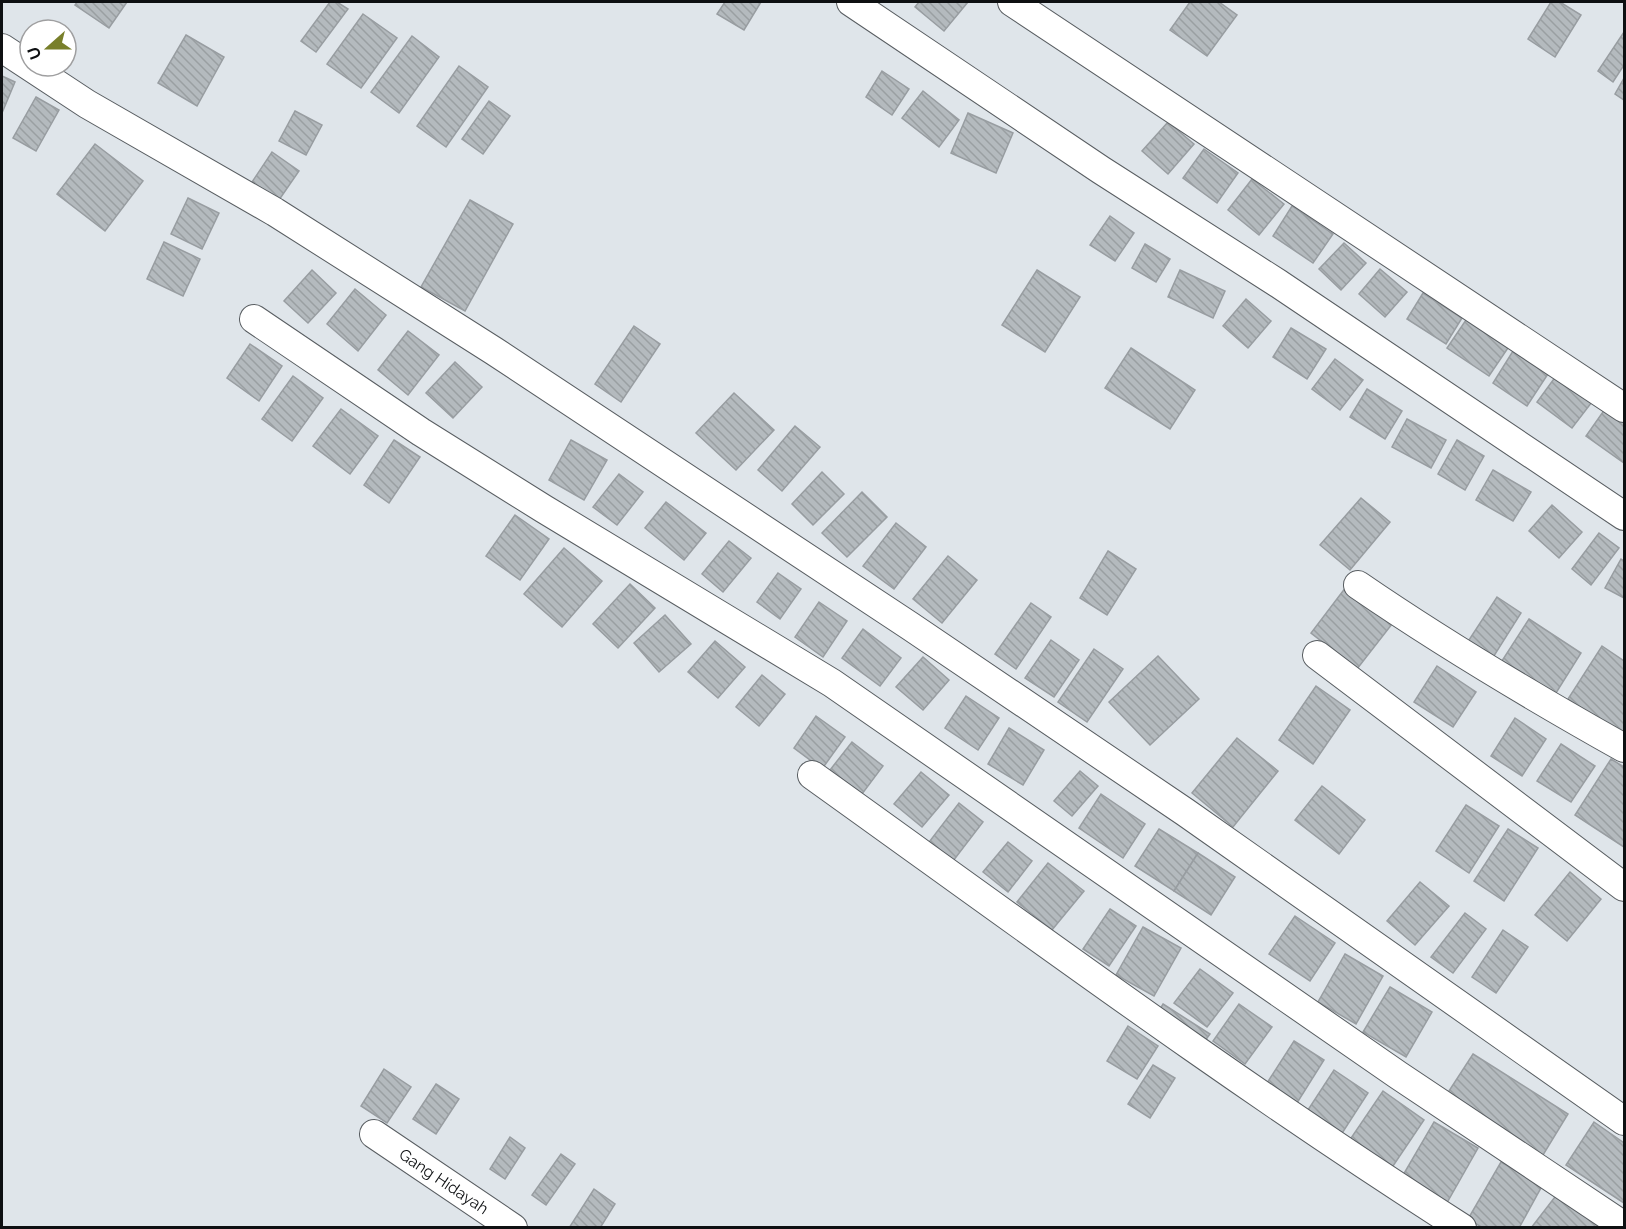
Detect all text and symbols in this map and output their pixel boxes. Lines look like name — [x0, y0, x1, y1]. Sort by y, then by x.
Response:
north arrow — [18, 18, 78, 78]
text: U — [23, 44, 45, 62]
street label: Gang Hidayah — [395, 1145, 492, 1218]

